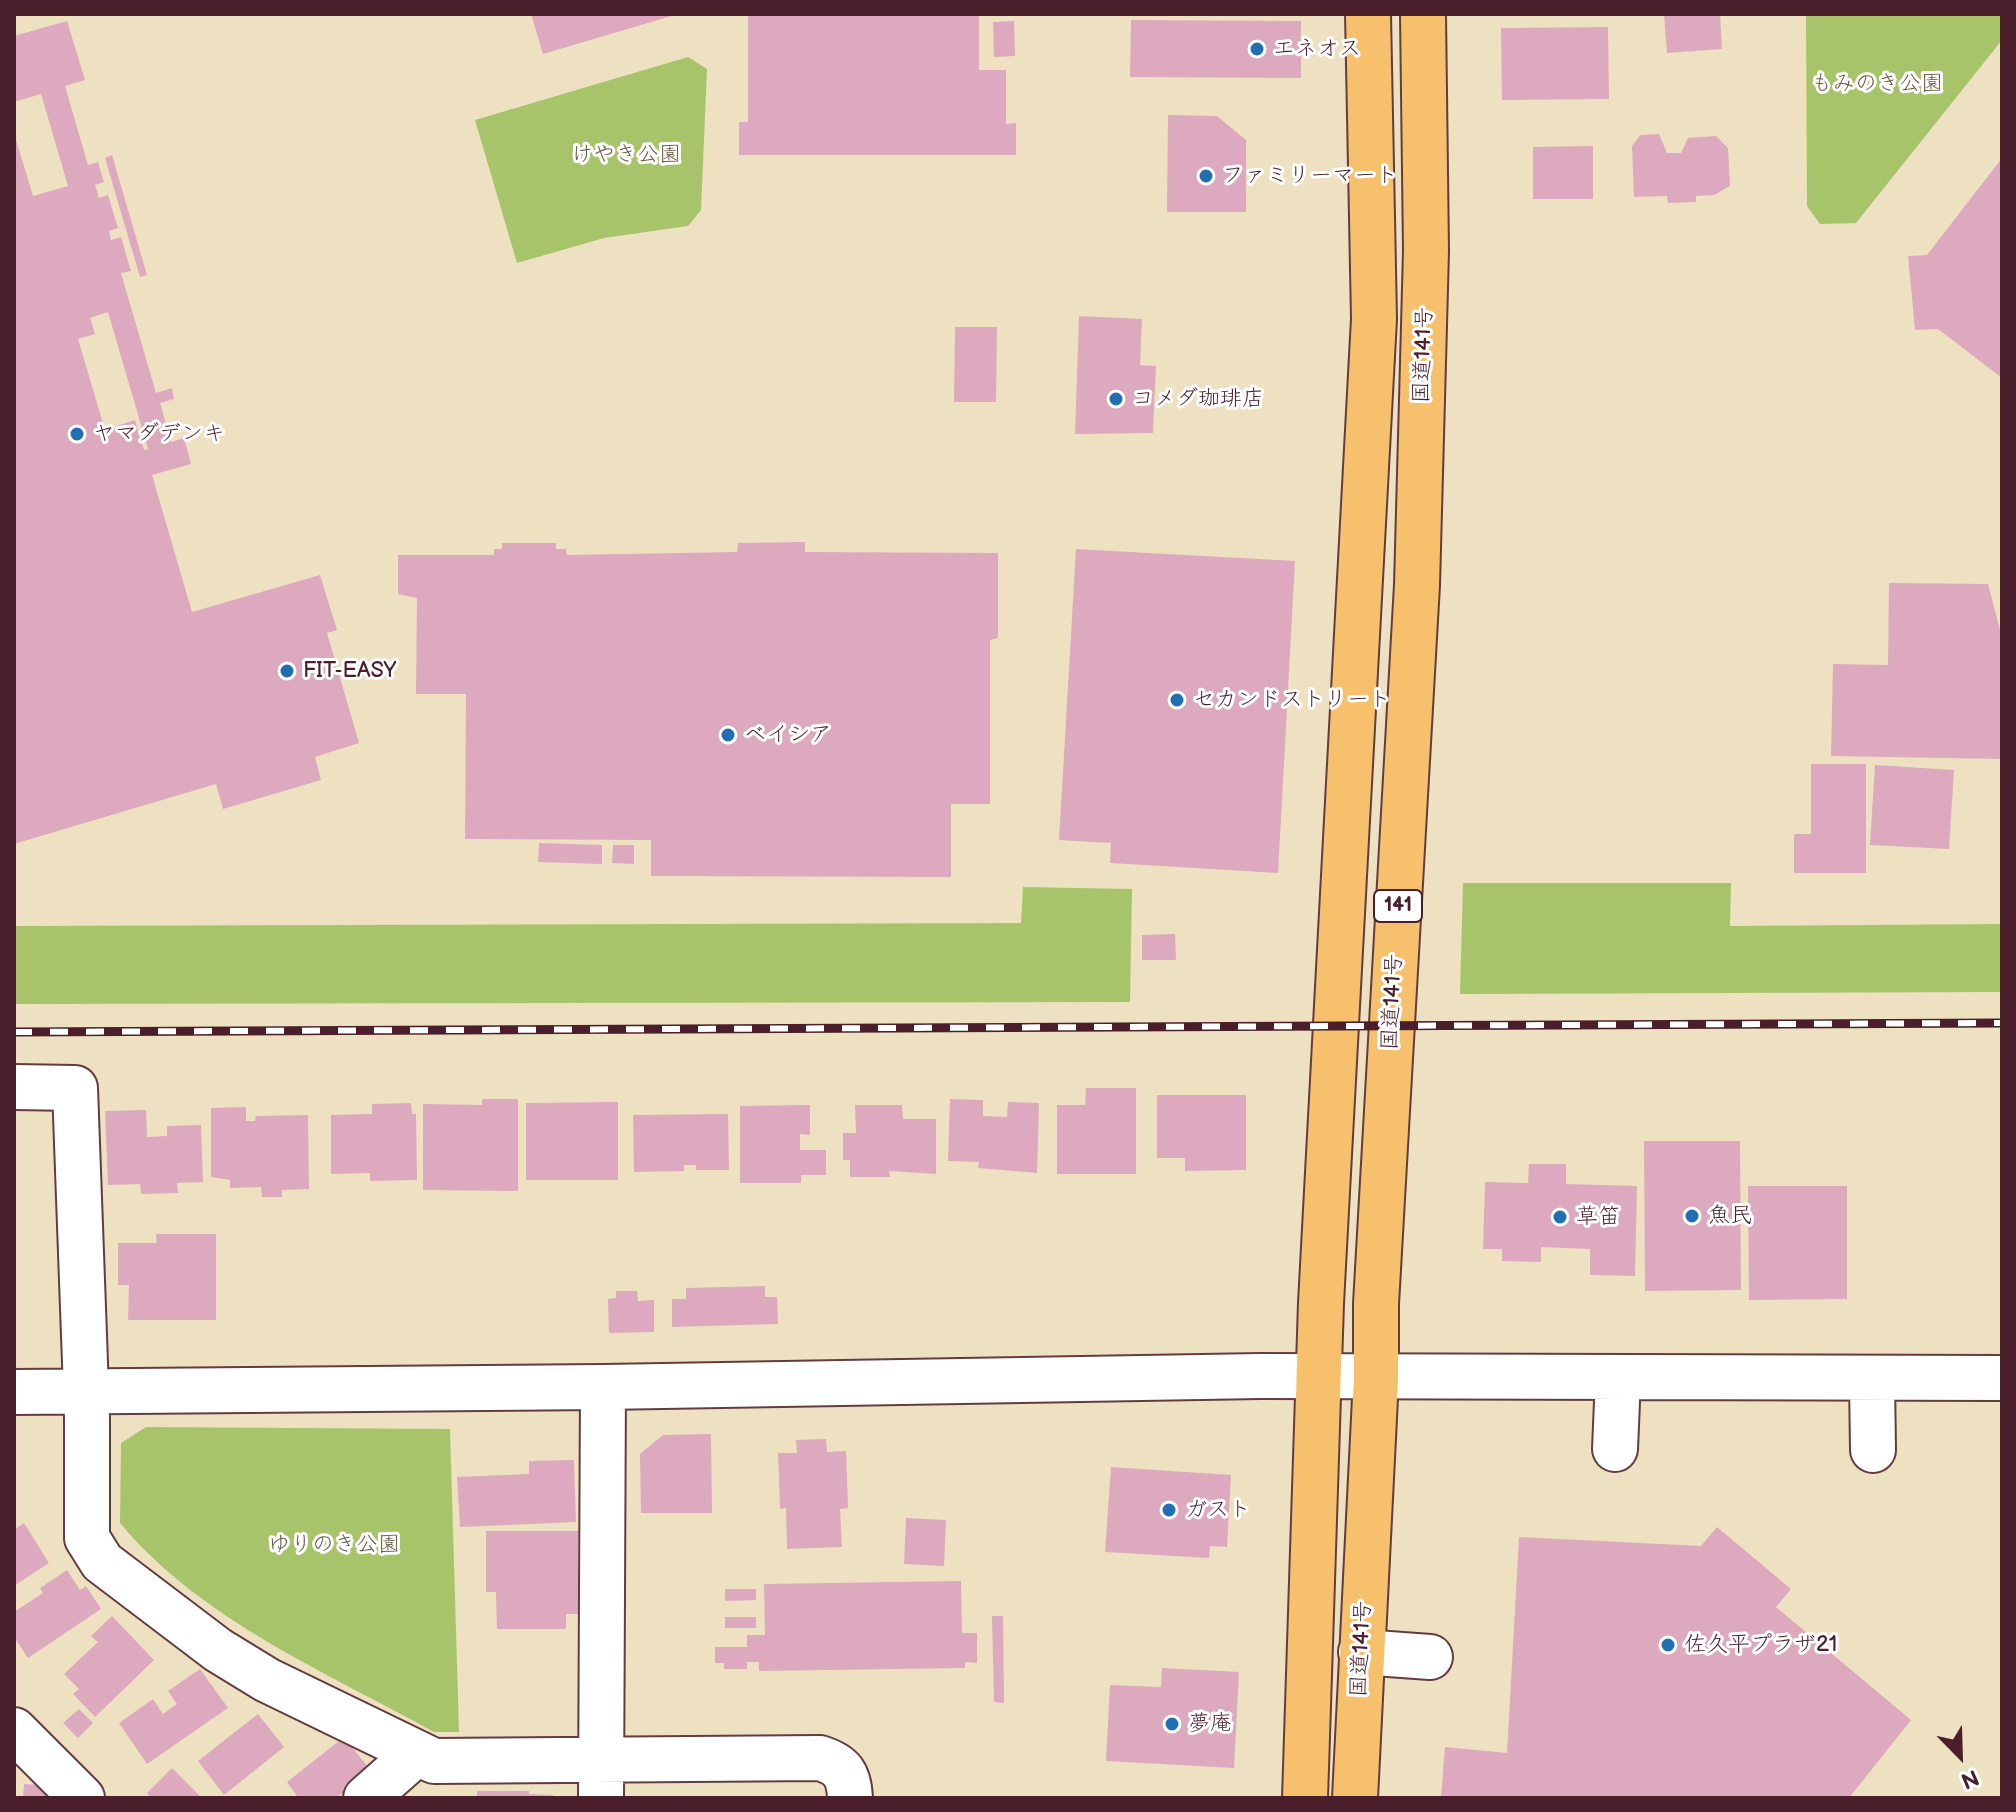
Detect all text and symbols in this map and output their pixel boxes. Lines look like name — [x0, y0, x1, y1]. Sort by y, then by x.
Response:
place label: エネオス — [1273, 36, 1361, 62]
marker: エネオス — [1248, 40, 1266, 58]
park label: もみのき公園 — [1811, 71, 1943, 97]
park label: けやき公園 — [571, 142, 681, 168]
place label: ファミリーマート — [1222, 163, 1398, 189]
marker: ファミリーマート — [1197, 167, 1215, 185]
street label: 国道141号 — [1409, 306, 1439, 404]
place label: コメダ珈琲店 — [1132, 386, 1264, 412]
marker: コメダ珈琲店 — [1107, 390, 1125, 408]
place label: ヤマダデンキ — [93, 421, 225, 447]
marker: ヤマダデンキ — [68, 425, 86, 443]
place label: FIT-EASY — [303, 658, 396, 684]
marker: FIT-EASY — [278, 662, 296, 680]
place label: セカンドストリート — [1193, 687, 1391, 713]
marker: セカンドストリート — [1168, 691, 1186, 709]
place label: ベイシア — [744, 722, 832, 748]
marker: ベイシア — [719, 726, 737, 744]
road number: 141 — [1374, 890, 1422, 922]
street label: 国道141号 — [1377, 953, 1409, 1051]
place label: 魚民 — [1708, 1203, 1752, 1229]
place label: 草笛 — [1576, 1204, 1620, 1230]
marker: 魚民 — [1683, 1207, 1701, 1225]
marker: 草笛 — [1551, 1208, 1569, 1226]
place label: ガスト — [1185, 1497, 1251, 1523]
marker: ガスト — [1160, 1501, 1178, 1519]
park label: ゆりのき公園 — [268, 1532, 400, 1558]
street label: 国道141号 — [1346, 1600, 1378, 1698]
place label: 佐久平プラザ21 — [1684, 1632, 1837, 1658]
marker: 佐久平プラザ21 — [1659, 1636, 1677, 1654]
place label: 夢庵 — [1188, 1711, 1232, 1737]
marker: 夢庵 — [1163, 1715, 1181, 1733]
north arrow — [1920, 1716, 2000, 1796]
text: N — [1957, 1763, 1982, 1794]

